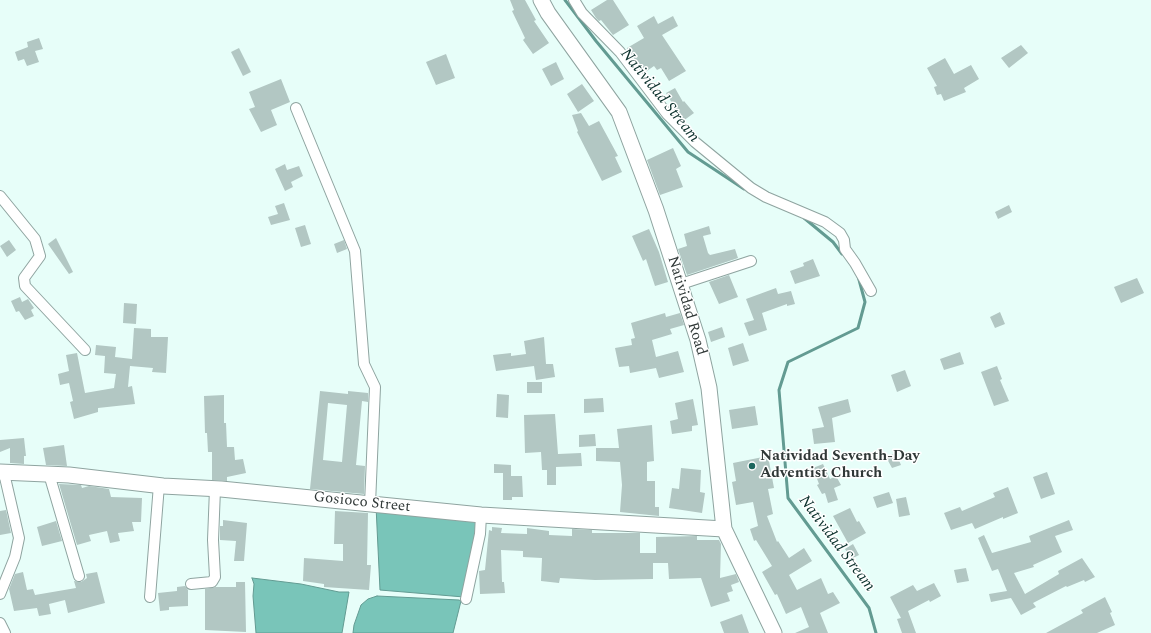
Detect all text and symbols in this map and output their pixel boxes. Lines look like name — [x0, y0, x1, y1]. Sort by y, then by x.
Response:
water label: Natividad Stream — [615, 45, 703, 147]
street label: Natividad Road — [662, 254, 710, 358]
place label: Natividad Seventh-Day Adventist Church — [760, 448, 920, 483]
marker: Natividad Seventh-Day Adventist Church — [747, 461, 757, 471]
street label: Gosioco Street — [313, 489, 411, 517]
water label: Natividad Stream — [794, 492, 878, 596]

